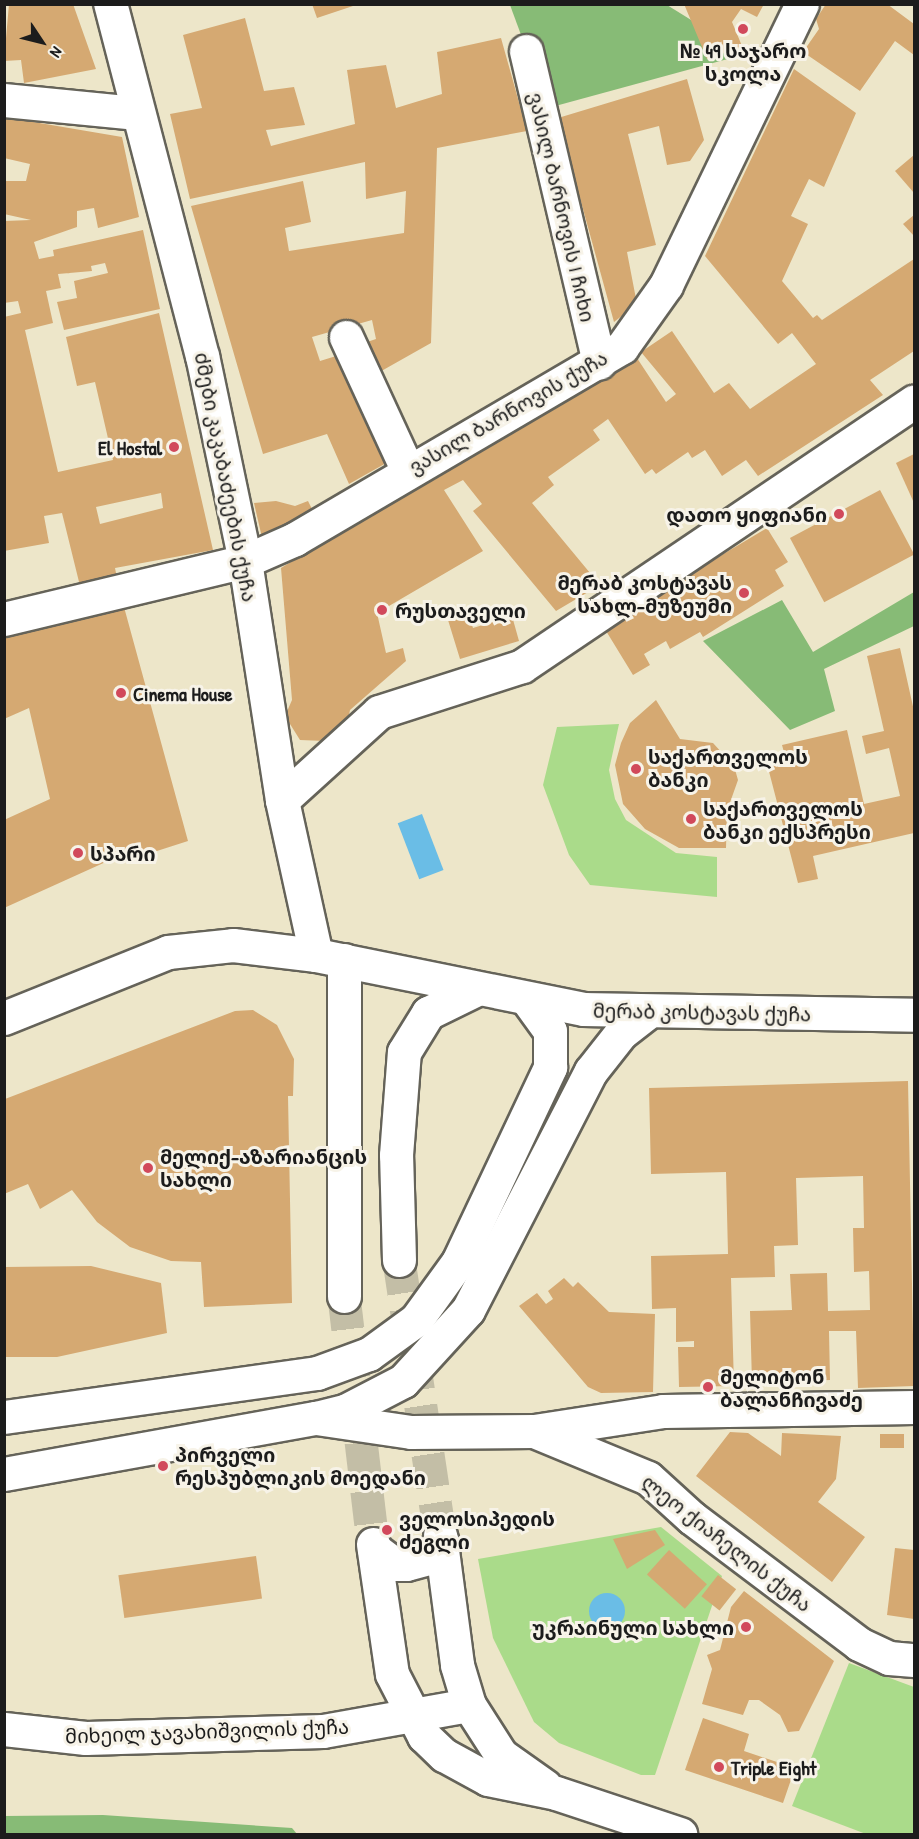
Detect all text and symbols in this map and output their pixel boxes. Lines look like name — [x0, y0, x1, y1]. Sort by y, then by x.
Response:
north arrow — [12, 12, 72, 72]
marker: № 49 საჯარო სკოლა — [736, 22, 750, 36]
place label: № 49 საჯარო სკოლა — [680, 38, 806, 85]
text: N — [45, 43, 68, 62]
street label: ვასილ ბარნოვის I ჩიხი — [524, 90, 600, 324]
street label: ვასილ ბარნოვის ქუჩა — [404, 345, 612, 479]
street label: ძმები კაკაბაძეების ქუჩა — [190, 350, 262, 604]
place label: El Hostal — [98, 435, 162, 459]
marker: El Hostal — [167, 440, 181, 454]
place label: დათო ყიფიანი — [666, 502, 827, 526]
marker: დათო ყიფიანი — [832, 507, 846, 521]
place label: მერაბ კოსტავას სახლ-მუზეუმი — [557, 570, 732, 617]
marker: მერაბ კოსტავას სახლ-მუზეუმი — [737, 586, 751, 600]
place label: რუსთაველი — [395, 598, 526, 622]
marker: რუსთაველი — [373, 601, 391, 619]
place label: Cinema House — [133, 681, 233, 705]
marker: Cinema House — [114, 686, 128, 700]
place label: საქართველოს ბანკი — [648, 745, 808, 792]
marker: საქართველოს ბანკი — [629, 762, 643, 776]
place label: საქართველოს ბანკი ექსპრესი — [703, 796, 871, 843]
marker: საქართველოს ბანკი ექსპრესი — [684, 812, 698, 826]
place label: სპარი — [90, 841, 156, 865]
marker: სპარი — [71, 846, 85, 860]
street label: მერაბ კოსტავას ქუჩა — [593, 998, 811, 1026]
place label: მელიქ-აზარიანცის სახლი — [160, 1144, 367, 1191]
marker: მელიქ-აზარიანცის სახლი — [141, 1161, 155, 1175]
place label: მელიტონ ბალანჩივაძე — [720, 1364, 863, 1411]
marker: მელიტონ ბალანჩივაძე — [701, 1380, 715, 1394]
place label: პირველი რესპუბლიკის მოედანი — [175, 1442, 426, 1489]
marker: პირველი რესპუბლიკის მოედანი — [156, 1459, 170, 1473]
street label: ლეო ქიაჩელის ქუჩა — [637, 1469, 817, 1617]
place label: ველოსიპედის ძეგლი — [399, 1506, 555, 1553]
marker: ველოსიპედის ძეგლი — [380, 1523, 394, 1537]
place label: უკრაინული სახლი — [532, 1615, 734, 1639]
marker: უკრაინული სახლი — [739, 1620, 753, 1634]
street label: მიხეილ ჯავახიშვილის ქუჩა — [65, 1714, 349, 1748]
place label: Triple Eight — [731, 1755, 816, 1779]
marker: Triple Eight — [712, 1760, 726, 1774]

